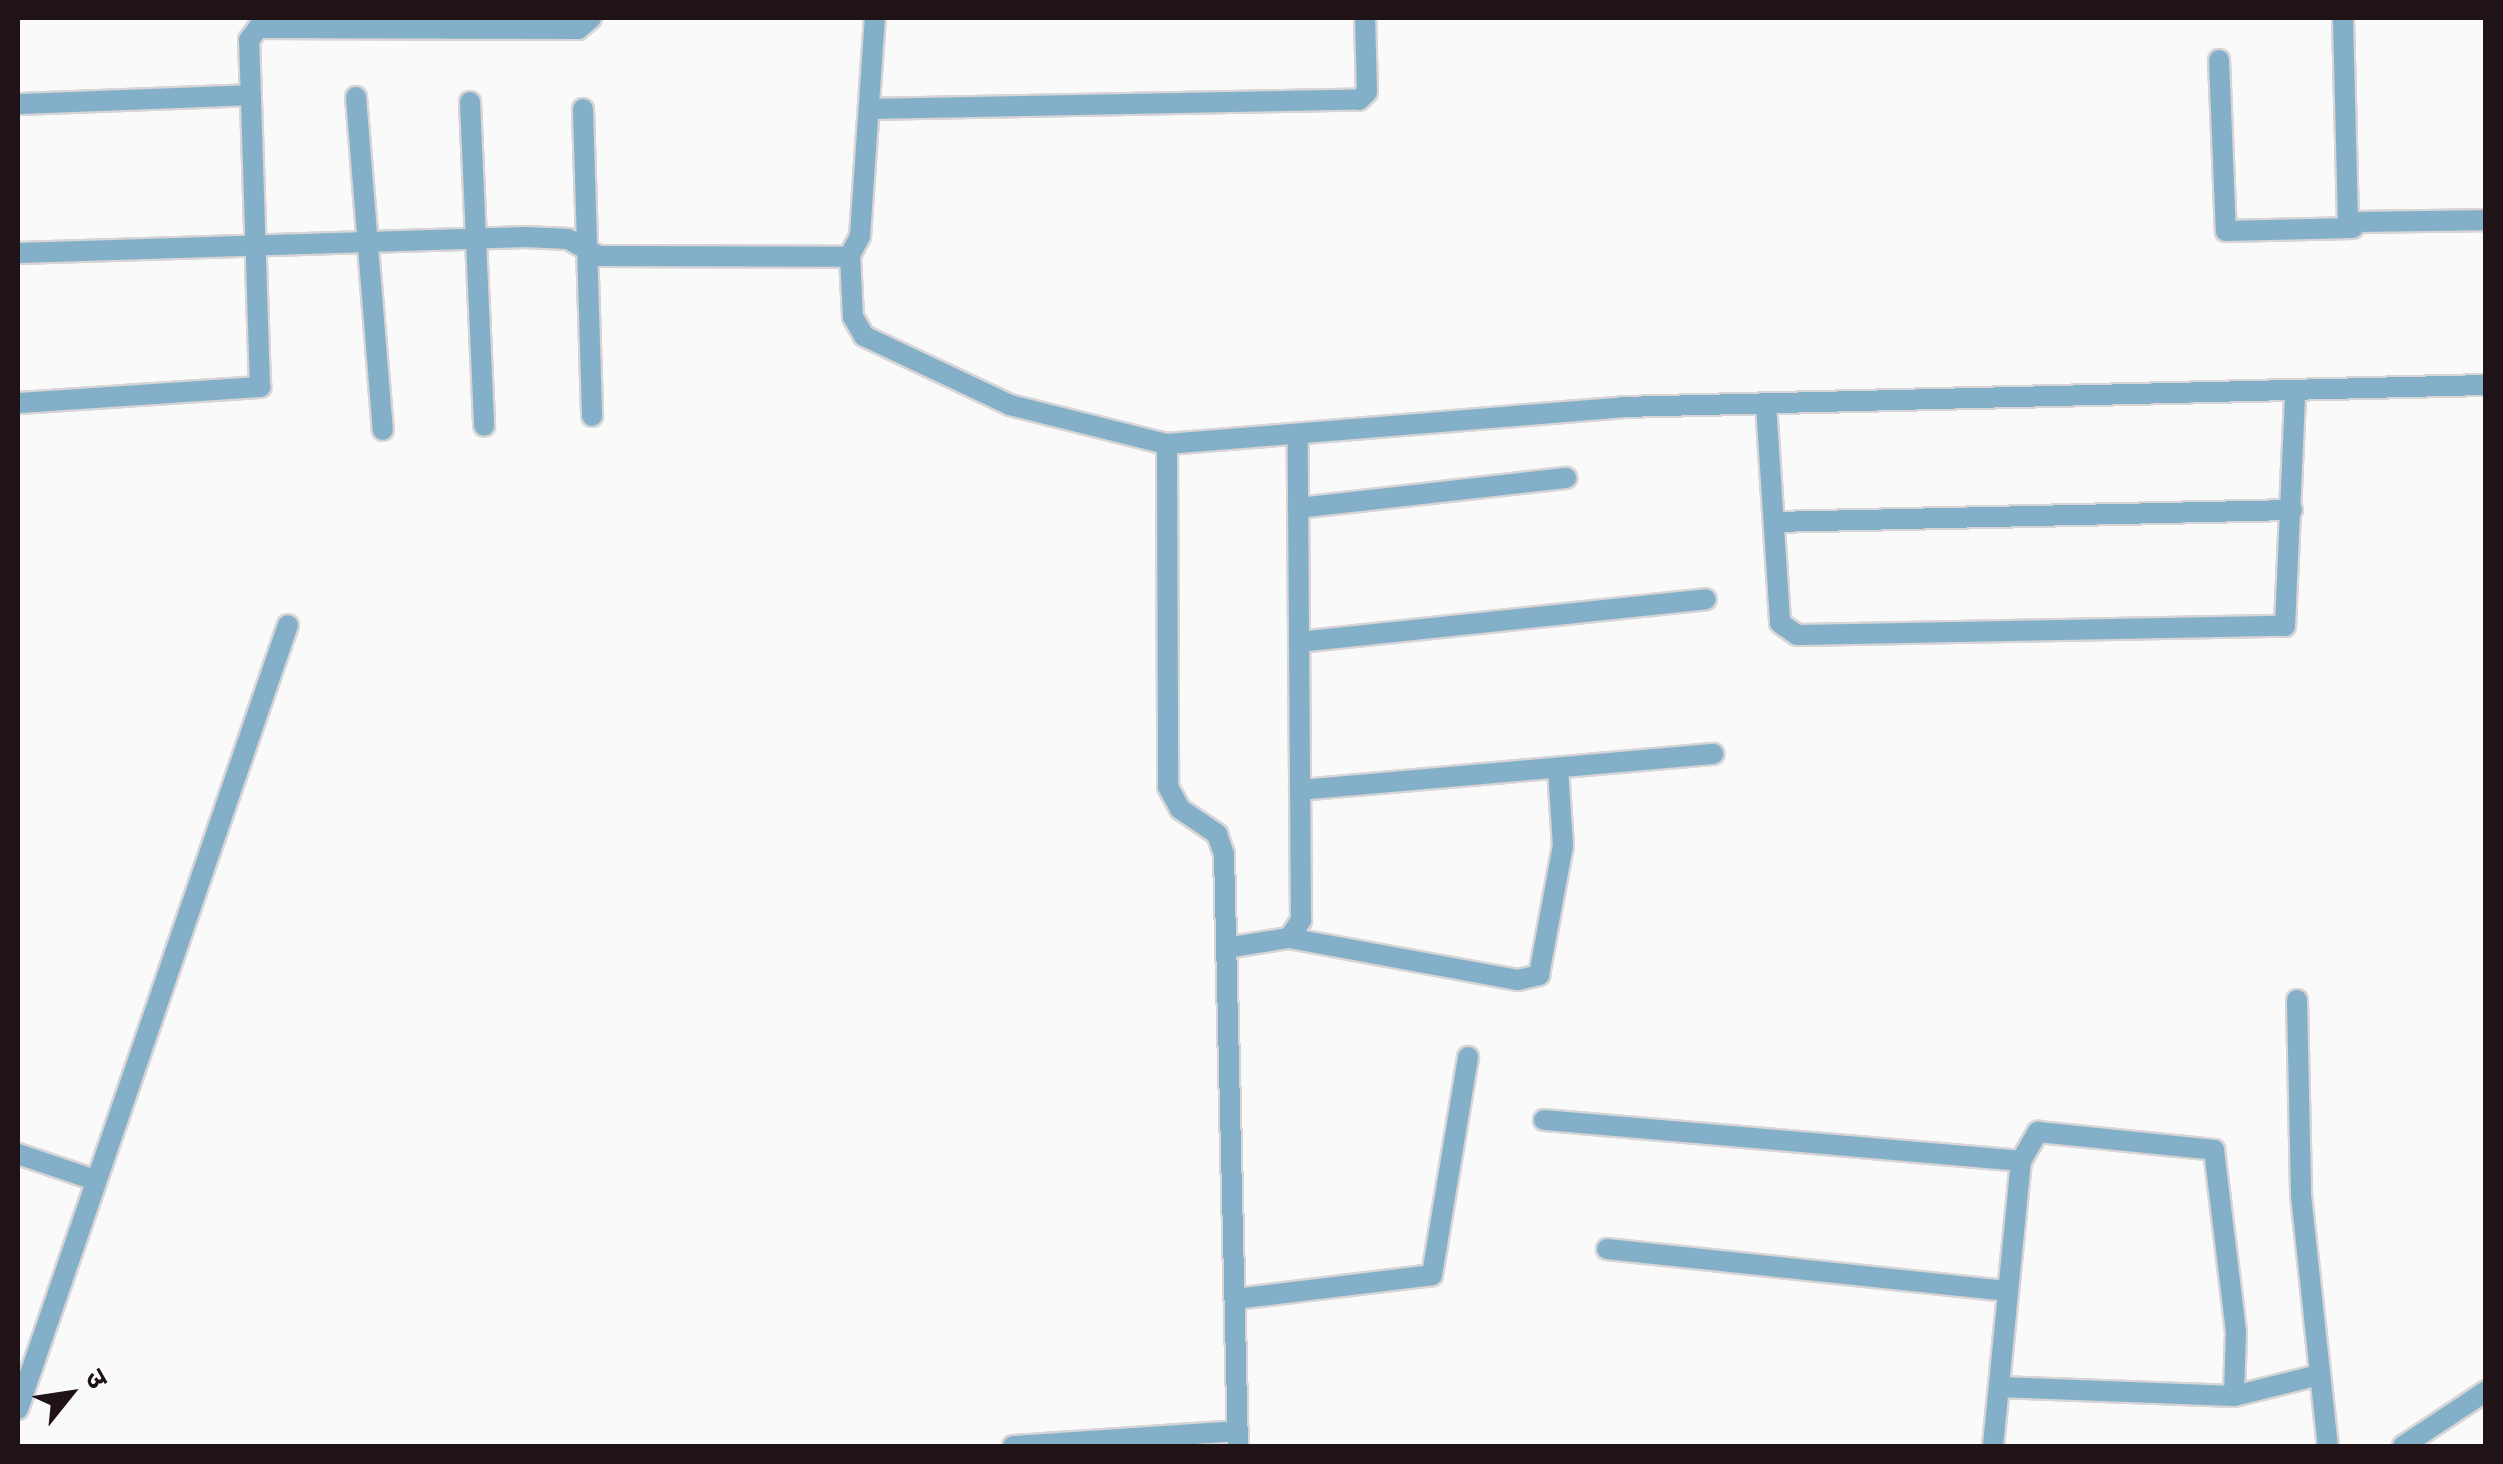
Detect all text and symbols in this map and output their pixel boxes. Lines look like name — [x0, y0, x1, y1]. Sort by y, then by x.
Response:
north arrow — [20, 1344, 120, 1444]
text: उ — [77, 1363, 115, 1395]

